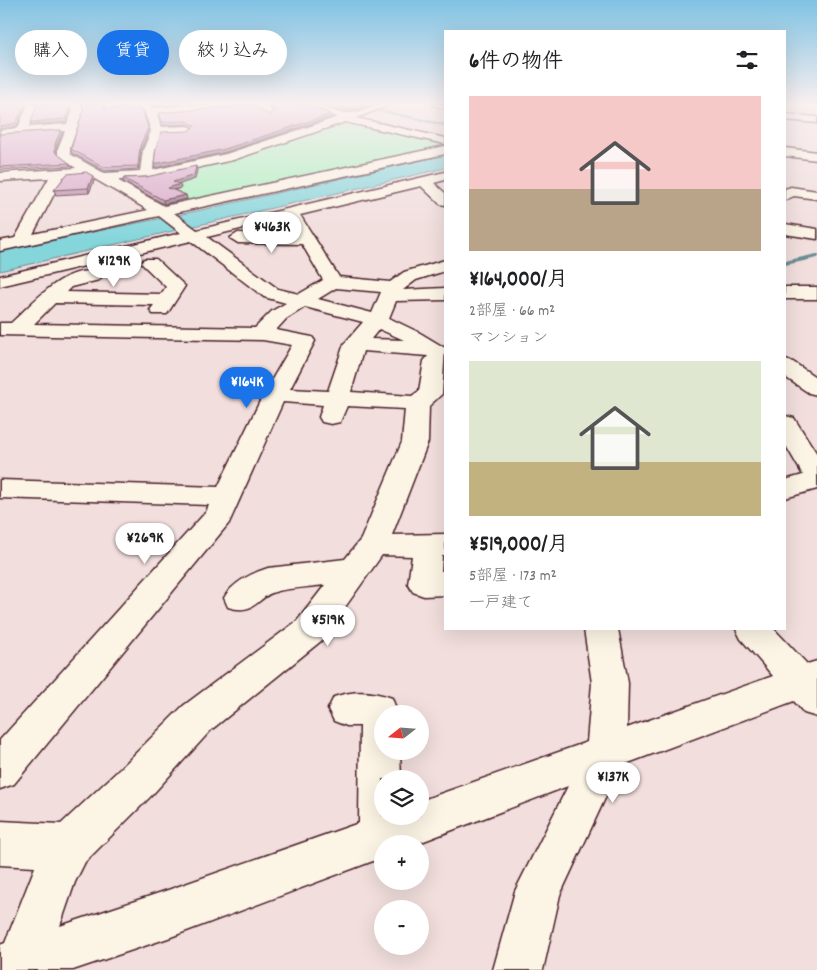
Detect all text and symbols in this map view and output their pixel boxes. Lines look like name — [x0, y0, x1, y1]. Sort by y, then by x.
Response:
chip: 購入 — [15, 30, 87, 75]
chip: 賃貸 — [97, 30, 169, 75]
chip: 絞り込み — [179, 30, 287, 75]
icon: filters — [733, 46, 761, 74]
text: 6件の物件 — [469, 48, 563, 78]
icon: home — [570, 128, 660, 218]
pin: ¥463K — [237, 212, 307, 254]
text: ¥463K — [254, 216, 290, 239]
pin: ¥129K — [79, 246, 149, 288]
text: ¥129K — [98, 250, 130, 273]
text: ¥164,000/月 — [469, 266, 568, 296]
text: 2部屋 · 66 m² — [469, 300, 555, 323]
text: マンション — [469, 327, 548, 350]
pin: ¥164K — [212, 366, 282, 409]
text: ¥164K — [230, 371, 264, 394]
icon: home — [570, 393, 660, 483]
pin: ¥269K — [110, 522, 180, 565]
text: ¥269K — [126, 527, 164, 550]
text: ¥519,000/月 — [469, 531, 568, 561]
text: 5部屋 · 173 m² — [469, 565, 557, 588]
text: 一戸建て — [469, 592, 533, 615]
pin: ¥519K — [293, 604, 363, 647]
text: ¥519K — [311, 609, 345, 632]
north arrow — [374, 705, 429, 760]
map controls — [374, 705, 429, 955]
pin: ¥137K — [578, 762, 648, 804]
text: ¥137K — [597, 766, 629, 789]
button: layers — [374, 770, 429, 825]
button: + — [374, 835, 429, 890]
button: − — [374, 900, 429, 955]

